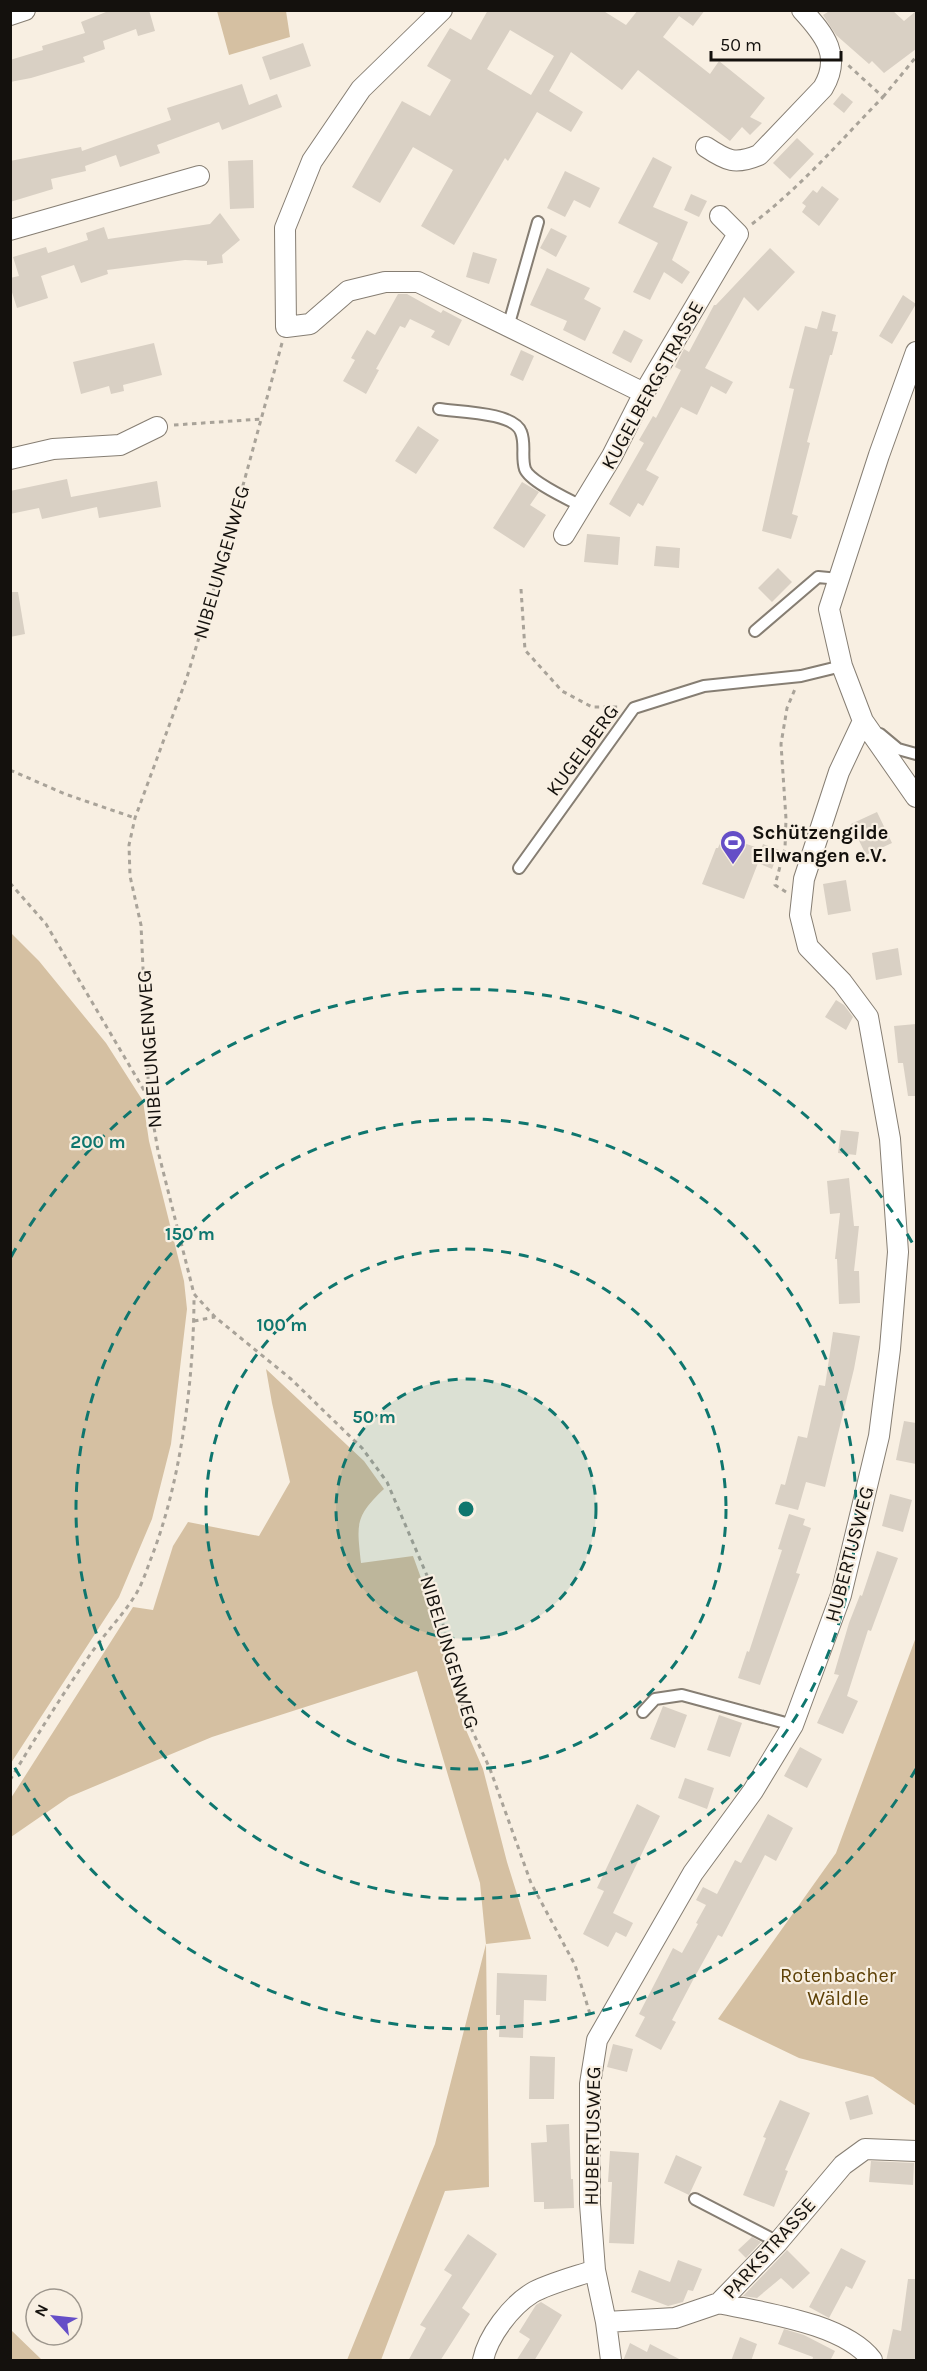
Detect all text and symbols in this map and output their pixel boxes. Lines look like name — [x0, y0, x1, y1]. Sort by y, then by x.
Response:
scale bar — [711, 24, 842, 62]
text: 50 m — [720, 34, 762, 56]
street label: KUGELBERGSTRASSE — [597, 297, 708, 473]
street label: NIBELUNGENWEG — [189, 483, 254, 642]
street label: KUGELBERG — [542, 700, 623, 801]
place label: Schützengilde Ellwangen e.V. — [752, 821, 888, 867]
sports icon: Schützengilde Ellwangen e.V. — [718, 828, 748, 866]
street label: NIBELUNGENWEG — [132, 969, 167, 1129]
text: 200 m — [70, 1131, 126, 1153]
text: 150 m — [165, 1223, 215, 1245]
text: 100 m — [257, 1314, 307, 1336]
text: 50 m — [352, 1406, 396, 1428]
street label: HUBERTUSWEG — [820, 1484, 879, 1624]
centre of rings — [456, 1499, 476, 1519]
street label: NIBELUNGENWEG — [415, 1573, 484, 1731]
park label: Rotenbacher Wäldle — [780, 1964, 897, 2010]
street label: HUBERTUSWEG — [580, 2066, 605, 2206]
street label: PARKSTRASSE — [718, 2193, 821, 2303]
north arrow — [24, 2287, 84, 2347]
text: N — [30, 2301, 52, 2320]

